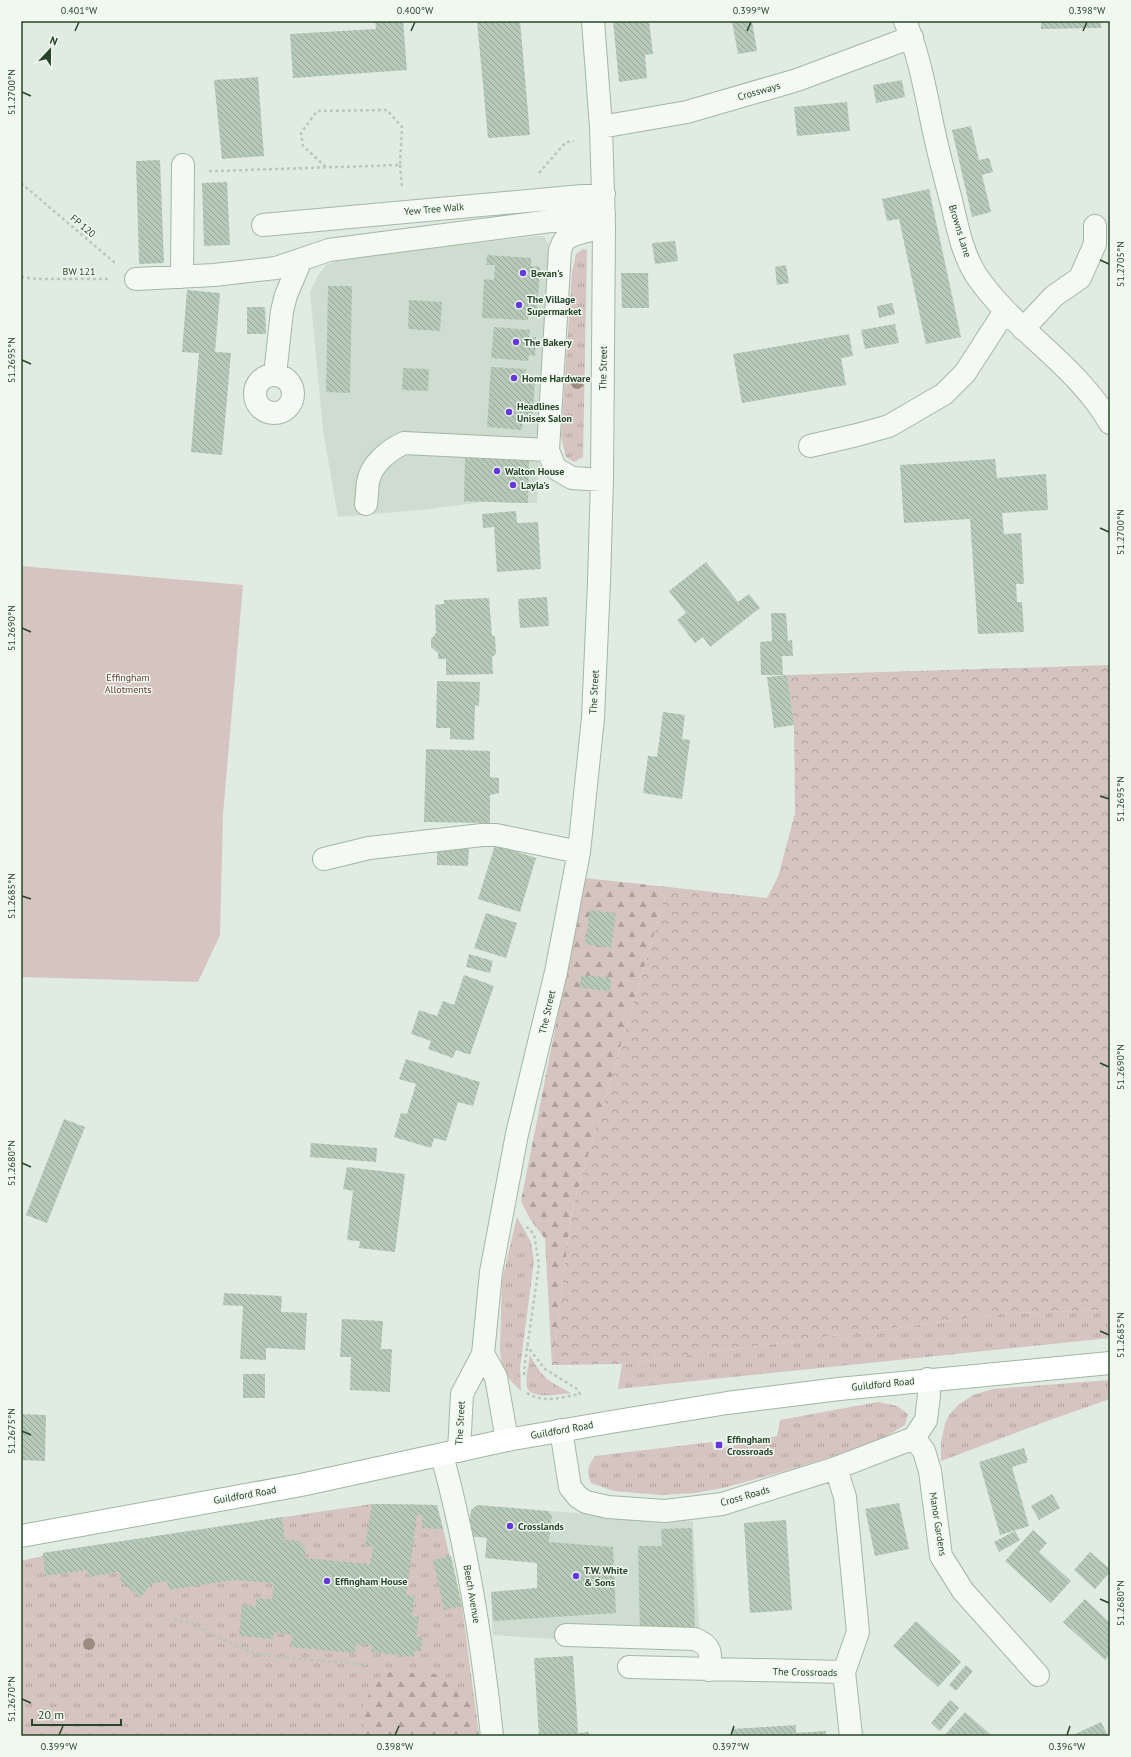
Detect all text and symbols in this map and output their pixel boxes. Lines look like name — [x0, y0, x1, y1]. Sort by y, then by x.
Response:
text: 0.401°W — [61, 4, 98, 17]
text: 0.400°W — [397, 4, 434, 17]
text: 0.399°W — [733, 4, 770, 17]
text: 0.398°W — [1069, 4, 1106, 17]
north arrow — [30, 30, 70, 70]
text: N — [48, 33, 60, 49]
text: 51.2700°N — [5, 69, 18, 115]
street label: Crossways — [736, 79, 782, 103]
street label: Yew Tree Walk — [403, 200, 465, 218]
street label: Browns Lane — [946, 203, 974, 259]
street label: FP 120 — [68, 212, 99, 241]
text: 51.2705°N — [1114, 241, 1127, 287]
street label: BW 121 — [63, 265, 95, 278]
place label: Bevan's — [531, 267, 563, 280]
marker: Bevan's — [518, 268, 528, 278]
place label: The Village Supermarket — [527, 293, 582, 318]
marker: The Village Supermarket — [514, 300, 524, 310]
place label: The Bakery — [524, 336, 572, 349]
text: 51.2695°N — [5, 337, 18, 383]
marker: The Bakery — [511, 337, 521, 347]
street label: The Street — [596, 345, 610, 390]
place label: Home Hardware — [522, 372, 591, 385]
marker: Home Hardware — [509, 373, 519, 383]
place label: Headlines Unisex Salon — [517, 400, 572, 425]
marker: Headlines Unisex Salon — [504, 407, 514, 417]
place label: Walton House — [505, 465, 564, 478]
marker: Walton House — [492, 466, 502, 476]
place label: Layla's — [521, 479, 549, 492]
marker: Layla's — [508, 480, 518, 490]
text: 51.2700°N — [1114, 509, 1127, 555]
text: 51.2690°N — [5, 605, 18, 651]
street label: The Street — [586, 669, 602, 714]
park label: Effingham Allotments — [105, 671, 151, 696]
text: 51.2695°N — [1114, 776, 1127, 822]
text: 51.2685°N — [5, 873, 18, 919]
street label: The Street — [536, 988, 558, 1035]
text: 51.2690°N — [1114, 1044, 1127, 1090]
text: 51.2680°N — [5, 1140, 18, 1186]
text: 51.2685°N — [1114, 1312, 1127, 1358]
street label: Guildford Road — [851, 1374, 915, 1394]
street label: The Street — [452, 1400, 468, 1445]
text: 51.2675°N — [5, 1408, 18, 1454]
street label: Guildford Road — [530, 1418, 594, 1442]
place label: Effingham Crossroads — [727, 1433, 773, 1458]
marker: Effingham Crossroads — [714, 1440, 724, 1450]
street label: Guildford Road — [213, 1483, 277, 1507]
street label: Cross Roads — [719, 1483, 771, 1509]
street label: Manor Gardens — [927, 1491, 949, 1557]
place label: Crosslands — [518, 1520, 564, 1533]
marker: Crosslands — [505, 1521, 515, 1531]
street label: Beech Avenue — [460, 1564, 484, 1624]
place label: T.W. White & Sons — [584, 1564, 628, 1589]
marker: T.W. White & Sons — [571, 1571, 581, 1581]
place label: Effingham House — [335, 1575, 407, 1588]
marker: Effingham House — [322, 1576, 332, 1586]
text: 51.2680°N — [1114, 1580, 1127, 1626]
street label: The Crossroads — [772, 1665, 838, 1679]
text: 51.2670°N — [5, 1676, 18, 1722]
scale bar — [32, 1701, 121, 1727]
text: 20 m — [38, 1707, 64, 1722]
text: 0.399°W — [41, 1740, 78, 1753]
text: 0.398°W — [377, 1740, 414, 1753]
text: 0.397°W — [713, 1740, 750, 1753]
text: 0.396°W — [1049, 1740, 1086, 1753]

